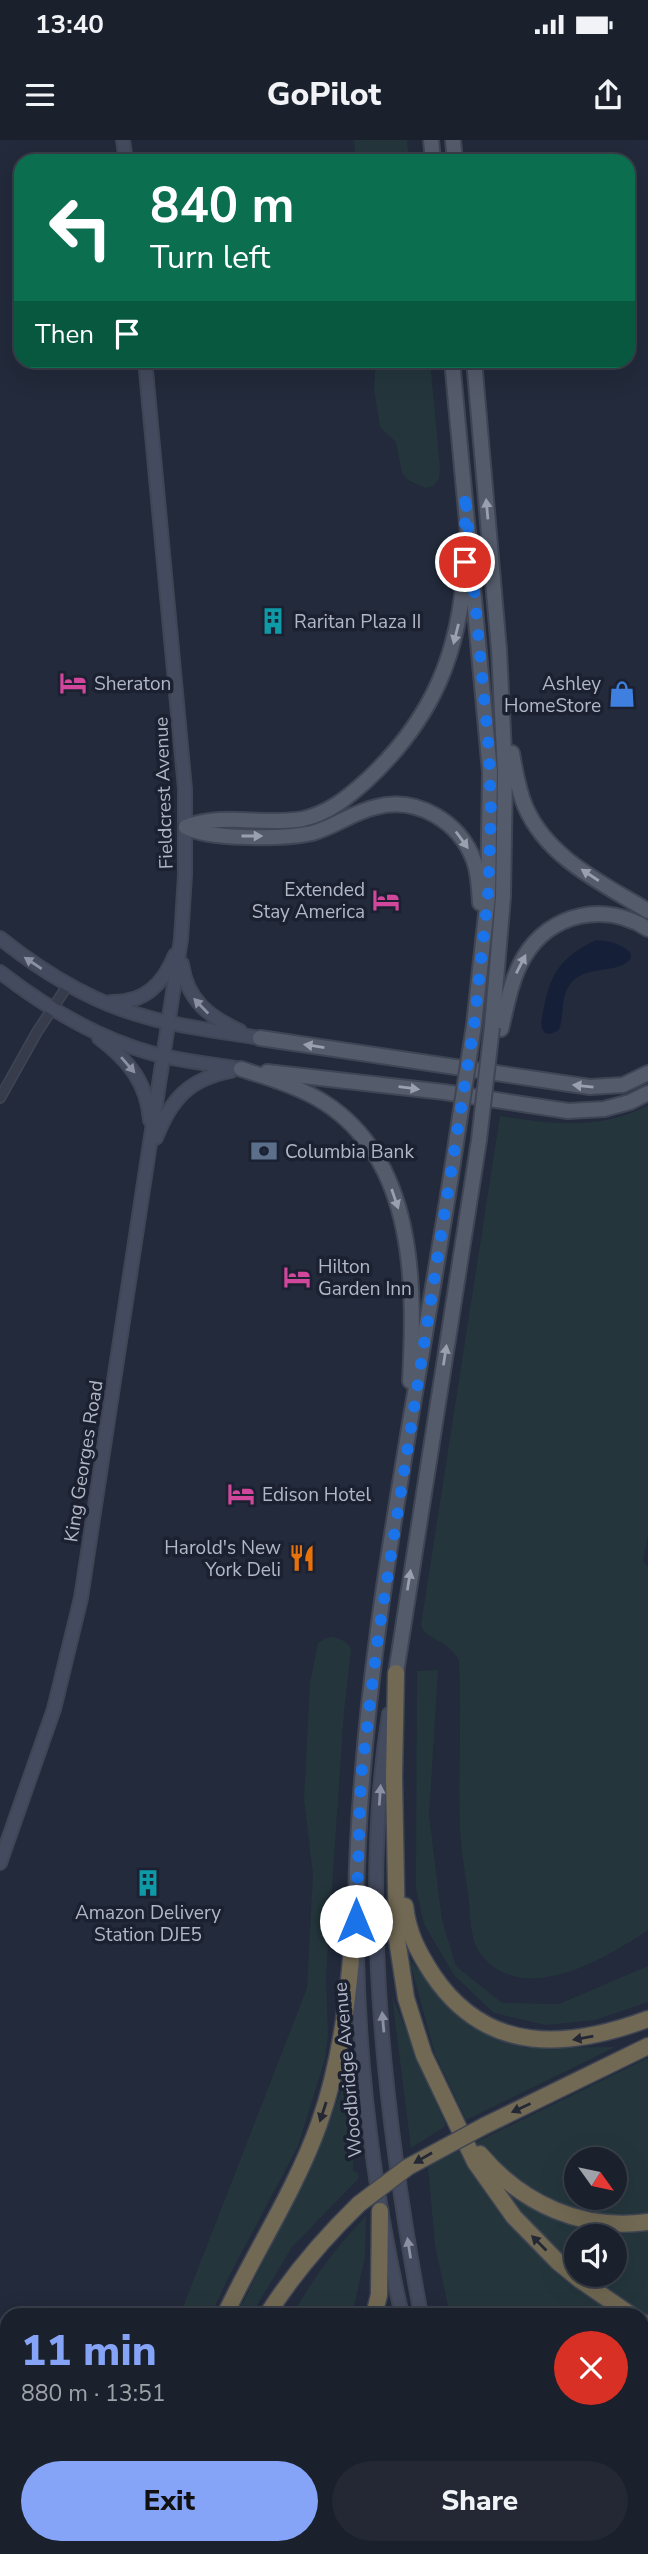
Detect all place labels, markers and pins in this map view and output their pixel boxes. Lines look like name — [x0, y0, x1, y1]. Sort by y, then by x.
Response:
pin — [435, 532, 495, 592]
building icon: Raritan Plaza II — [258, 606, 288, 636]
place label: Raritan Plaza II — [294, 609, 421, 635]
hotel icon: Sheraton — [58, 668, 88, 698]
place label: Sheraton — [94, 671, 171, 697]
place label: Ashley HomeStore — [504, 671, 601, 719]
shop icon: Ashley HomeStore — [607, 679, 637, 709]
place label: Extended Stay America — [252, 877, 365, 925]
hotel icon: Extended Stay America — [371, 885, 401, 915]
bank icon: Columbia Bank — [249, 1136, 279, 1166]
place label: Columbia Bank — [285, 1139, 414, 1165]
place label: Hilton Garden Inn — [318, 1254, 412, 1302]
hotel icon: Hilton Garden Inn — [282, 1262, 312, 1292]
hotel icon: Edison Hotel — [226, 1479, 256, 1509]
place label: Edison Hotel — [262, 1482, 371, 1508]
place label: Harold's New York Deli — [164, 1535, 281, 1583]
restaurant icon: Harold's New York Deli — [287, 1543, 317, 1573]
building icon: Amazon Delivery Station DJE5 — [133, 1868, 163, 1898]
place label: Amazon Delivery Station DJE5 — [75, 1900, 221, 1948]

